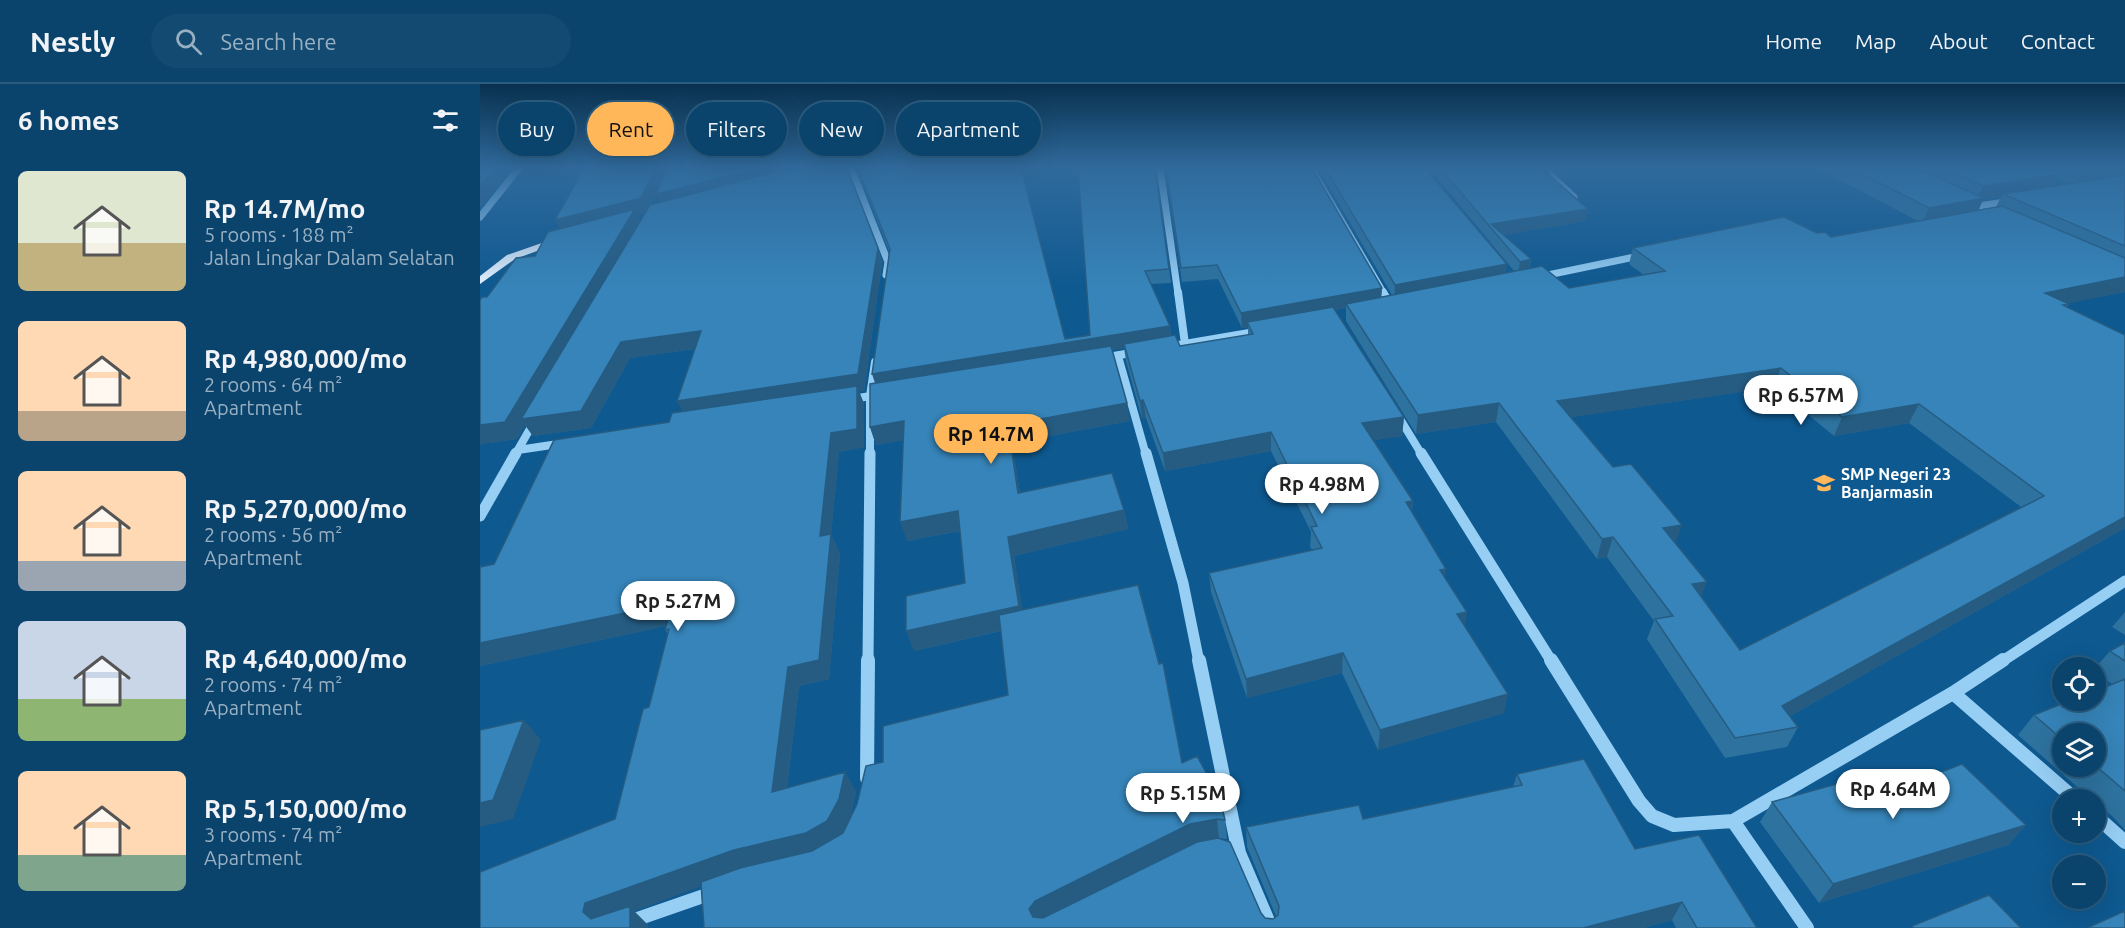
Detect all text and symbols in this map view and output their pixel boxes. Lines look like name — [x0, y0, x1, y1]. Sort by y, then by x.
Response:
search box — [151, 14, 571, 68]
icon: search — [172, 25, 205, 58]
text: Nestly — [30, 26, 115, 57]
text: Search here — [220, 29, 337, 54]
text: Home — [1765, 29, 1822, 53]
text: Map — [1855, 29, 1896, 53]
text: About — [1929, 29, 1988, 53]
text: Contact — [2021, 29, 2095, 53]
chip: Buy — [498, 102, 575, 156]
chip: Rent — [587, 102, 674, 156]
chip: Filters — [686, 102, 787, 156]
chip: New — [799, 102, 884, 156]
chip: Apartment — [896, 102, 1041, 156]
icon: filters — [429, 104, 462, 137]
text: 6 homes — [18, 106, 119, 135]
text: Rp 14.7M/mo — [204, 194, 365, 223]
icon: home — [66, 195, 138, 267]
text: 5 rooms · 188 m² — [204, 223, 354, 246]
text: Jalan Lingkar Dalam Selatan — [204, 246, 455, 269]
text: Rp 4,980,000/mo — [204, 344, 407, 373]
icon: home — [66, 345, 138, 417]
text: 2 rooms · 64 m² — [204, 373, 342, 396]
pin: Rp 6.57M — [1739, 375, 1863, 426]
text: Rp 6.57M — [1758, 383, 1844, 406]
text: Apartment — [204, 396, 302, 419]
pin: Rp 14.7M — [929, 414, 1053, 465]
text: Rp 14.7M — [948, 422, 1034, 445]
pin: Rp 4.98M — [1260, 464, 1384, 515]
place label: SMP Negeri 23 Banjarmasin — [1841, 465, 1951, 501]
school or university icon: SMP Negeri 23 Banjarmasin — [1812, 471, 1836, 495]
text: Rp 4.98M — [1279, 472, 1365, 495]
text: Rp 5,270,000/mo — [204, 494, 407, 523]
icon: home — [66, 495, 138, 567]
text: 2 rooms · 56 m² — [204, 523, 342, 546]
text: Apartment — [204, 546, 302, 569]
pin: Rp 5.27M — [616, 581, 740, 632]
text: Rp 5.27M — [635, 589, 721, 612]
text: Rp 4,640,000/mo — [204, 644, 407, 673]
icon: home — [66, 645, 138, 717]
map controls — [2052, 657, 2106, 909]
button: locate — [2052, 657, 2106, 711]
text: 2 rooms · 74 m² — [204, 673, 342, 696]
text: Apartment — [204, 696, 302, 719]
button: layers — [2052, 723, 2106, 777]
pin: Rp 4.64M — [1831, 769, 1955, 820]
pin: Rp 5.15M — [1121, 773, 1245, 824]
text: Rp 4.64M — [1850, 777, 1936, 800]
text: Rp 5.15M — [1140, 781, 1226, 804]
button: + — [2052, 789, 2106, 843]
text: Rp 5,150,000/mo — [204, 794, 407, 823]
icon: home — [66, 795, 138, 867]
text: 3 rooms · 74 m² — [204, 823, 342, 846]
text: Apartment — [204, 846, 302, 869]
button: − — [2052, 855, 2106, 909]

